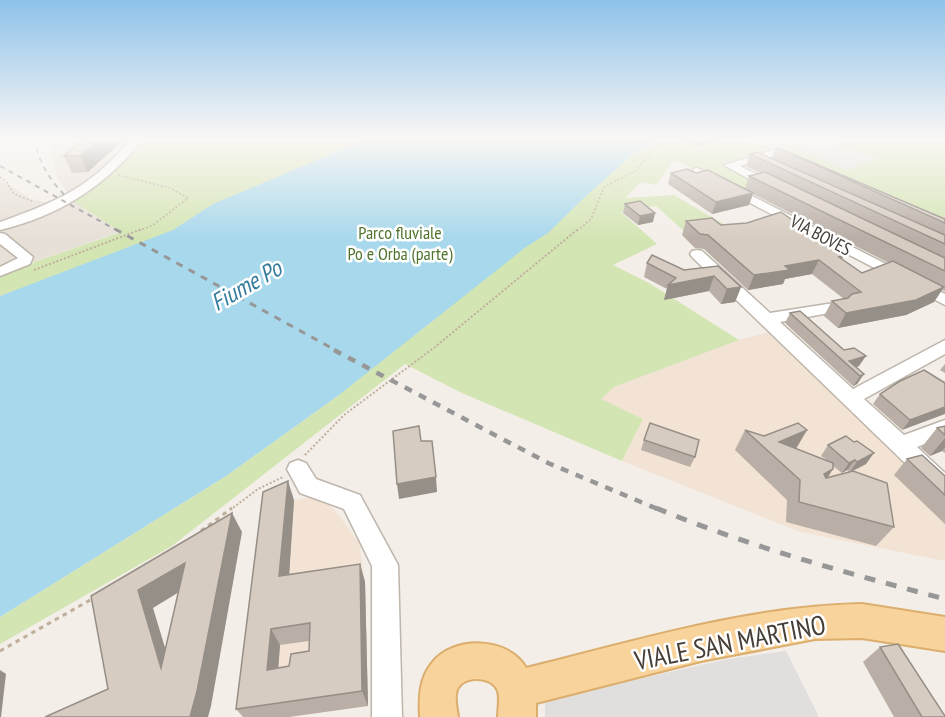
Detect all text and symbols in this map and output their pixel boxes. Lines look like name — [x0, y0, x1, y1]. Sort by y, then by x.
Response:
street label: VIA BOVES — [786, 209, 856, 261]
park label: Parco fluviale Po e Orba (parte) — [347, 221, 453, 265]
water label: Fiume Po — [205, 252, 288, 318]
street label: VIALE SAN MARTINO — [631, 607, 828, 677]

